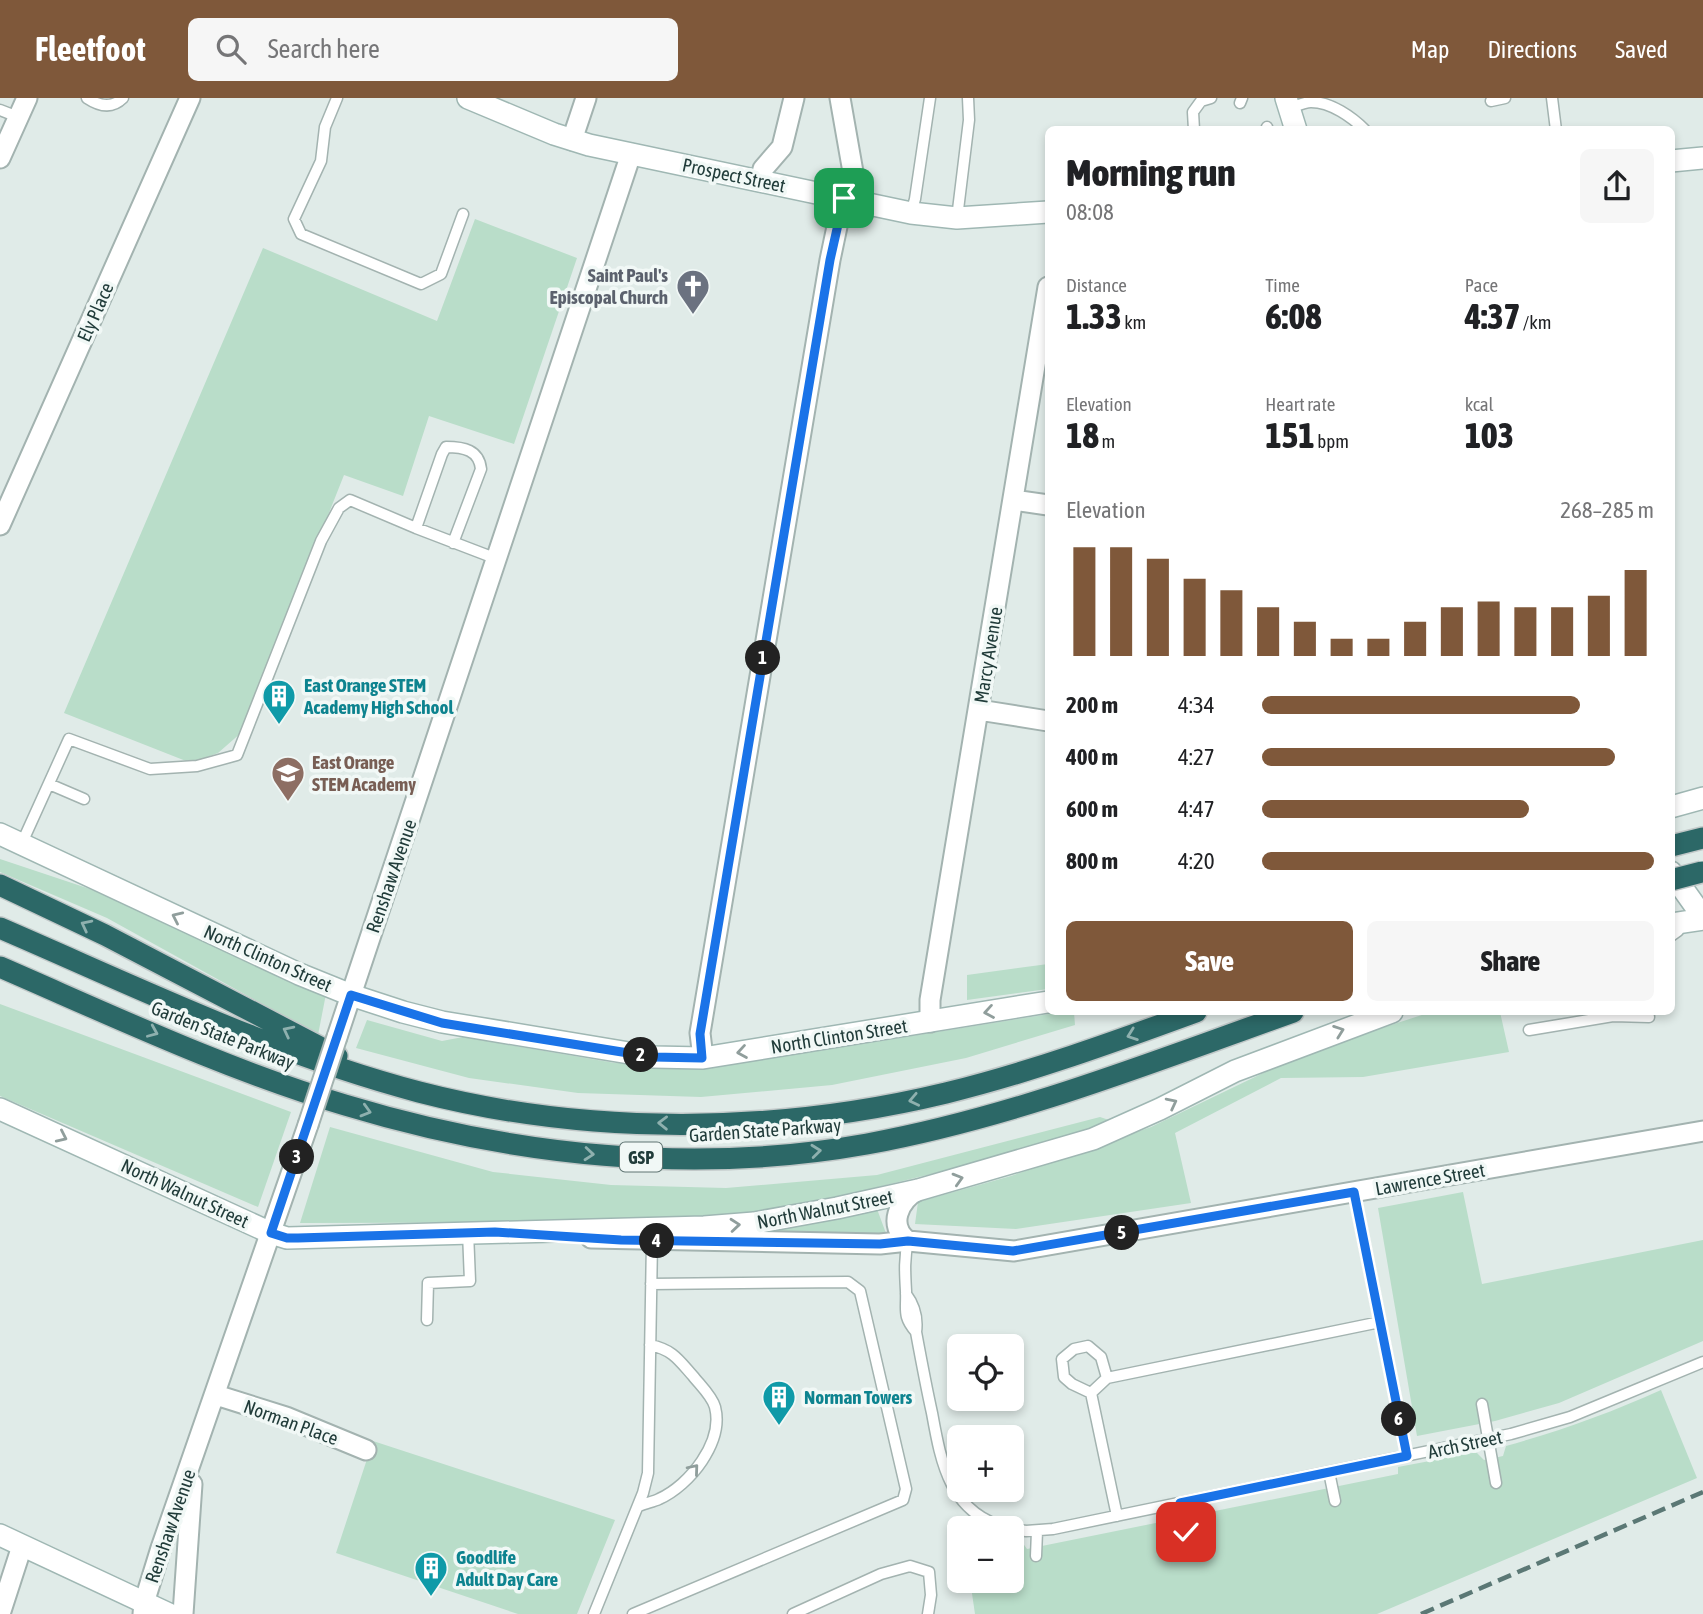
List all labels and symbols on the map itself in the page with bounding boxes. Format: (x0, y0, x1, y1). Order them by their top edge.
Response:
street label: Prospect Street (680, 153, 788, 197)
pin (814, 168, 874, 228)
place label: Saint Paul's Episcopal Church (550, 264, 668, 308)
church icon: Saint Paul's Episcopal Church (674, 267, 712, 316)
street label: Ely Place (72, 279, 118, 345)
street label: Marcy Avenue (970, 605, 1006, 705)
pin: 1 (746, 640, 780, 676)
place label: East Orange STEM Academy High School (303, 674, 454, 718)
building icon: East Orange STEM Academy High School (260, 677, 298, 726)
place label: East Orange STEM Academy (312, 751, 416, 795)
school or university icon: East Orange STEM Academy (269, 754, 307, 803)
street label: Renshaw Avenue (361, 816, 421, 936)
one-way arrow (172, 911, 184, 925)
one-way arrow (81, 920, 93, 934)
street label: North Clinton Street (201, 920, 335, 996)
street label: Garden State Parkway (148, 996, 298, 1074)
one-way arrow (983, 1004, 995, 1019)
street label: North Clinton Street (769, 1014, 909, 1058)
one-way arrow (146, 1024, 158, 1038)
one-way arrow (282, 1025, 295, 1039)
one-way arrow (1332, 1025, 1344, 1039)
one-way arrow (1126, 1027, 1138, 1041)
pin: 2 (624, 1038, 658, 1072)
one-way arrow (736, 1044, 748, 1059)
one-way arrow (908, 1091, 920, 1106)
one-way arrow (1165, 1098, 1177, 1112)
one-way arrow (360, 1103, 372, 1118)
street label: Garden State Parkway (688, 1114, 842, 1146)
one-way arrow (658, 1115, 668, 1131)
one-way arrow (55, 1129, 67, 1143)
pin: 3 (280, 1140, 314, 1174)
road number: GSP (620, 1142, 662, 1172)
one-way arrow (811, 1144, 822, 1159)
one-way arrow (584, 1146, 595, 1161)
street label: North Walnut Street (118, 1154, 252, 1232)
street label: Lawrence Street (1373, 1159, 1487, 1199)
one-way arrow (951, 1172, 963, 1187)
street label: North Walnut Street (755, 1185, 895, 1233)
pin: 5 (1104, 1216, 1140, 1250)
one-way arrow (730, 1218, 741, 1233)
pin: 4 (640, 1224, 674, 1258)
building icon: Norman Towers (760, 1378, 798, 1427)
place label: Norman Towers (804, 1386, 912, 1408)
street label: Norman Place (241, 1395, 341, 1449)
pin: 6 (1382, 1402, 1416, 1436)
street label: Arch Street (1426, 1425, 1504, 1463)
one-way arrow (686, 1464, 698, 1477)
street label: Renshaw Avenue (140, 1466, 200, 1586)
pin (1156, 1502, 1216, 1562)
place label: Goodlife Adult Day Care (455, 1546, 558, 1590)
building icon: Goodlife Adult Day Care (412, 1549, 450, 1598)

